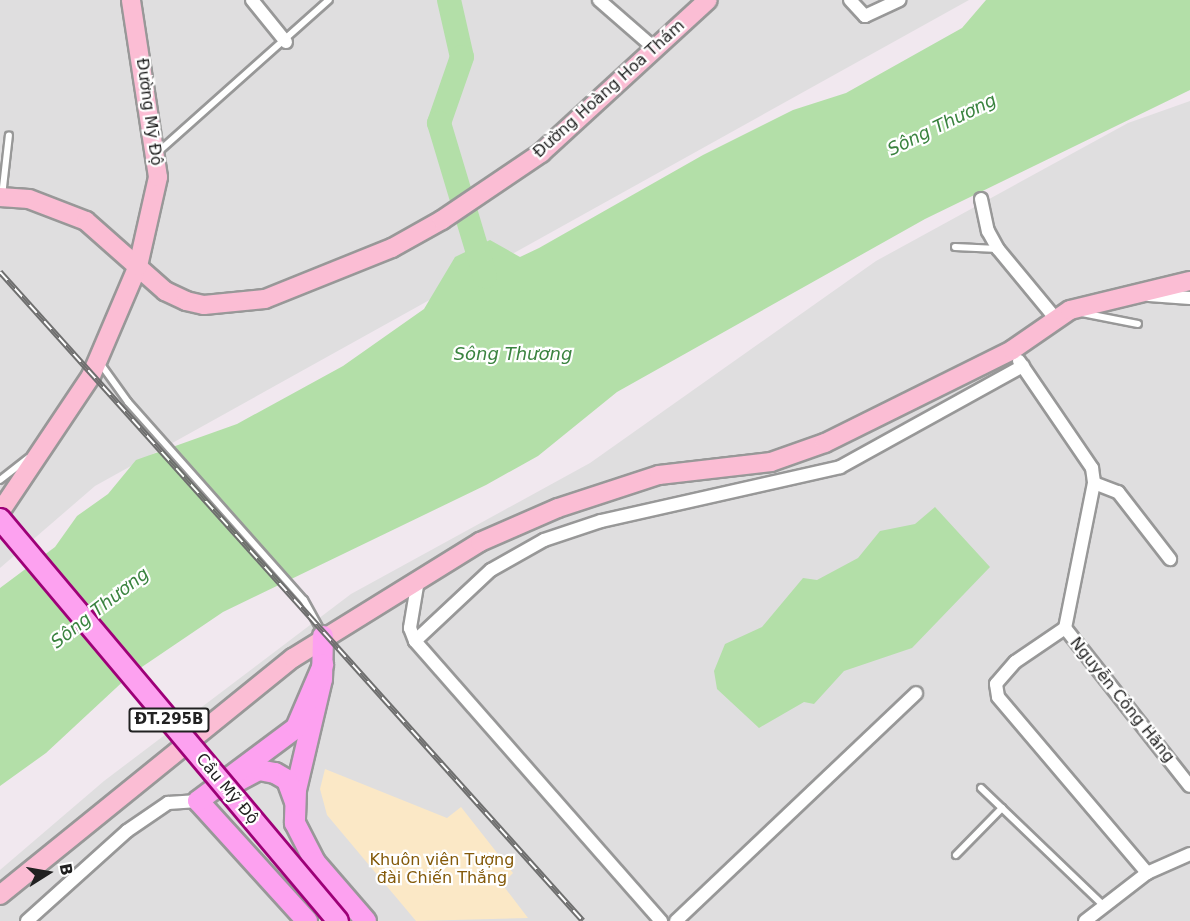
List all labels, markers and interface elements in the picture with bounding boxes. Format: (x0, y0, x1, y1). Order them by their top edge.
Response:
street label: Đường Hoàng Hoa Thám (529, 16, 689, 162)
street label: Đường Mỹ Độ (132, 57, 166, 167)
water label: Sông Thương (884, 89, 1000, 161)
water label: Sông Thương (454, 343, 572, 365)
water label: Sông Thương (47, 563, 153, 653)
street label: Nguyễn Công Hãng (1066, 634, 1178, 766)
road number: ĐT.295B (128, 708, 210, 732)
street label: Cầu Mỹ Độ (192, 750, 262, 828)
north arrow (18, 843, 78, 903)
park label: Khuôn viên Tượng đài Chiến Thắng (370, 850, 514, 888)
text: B (56, 862, 77, 877)

